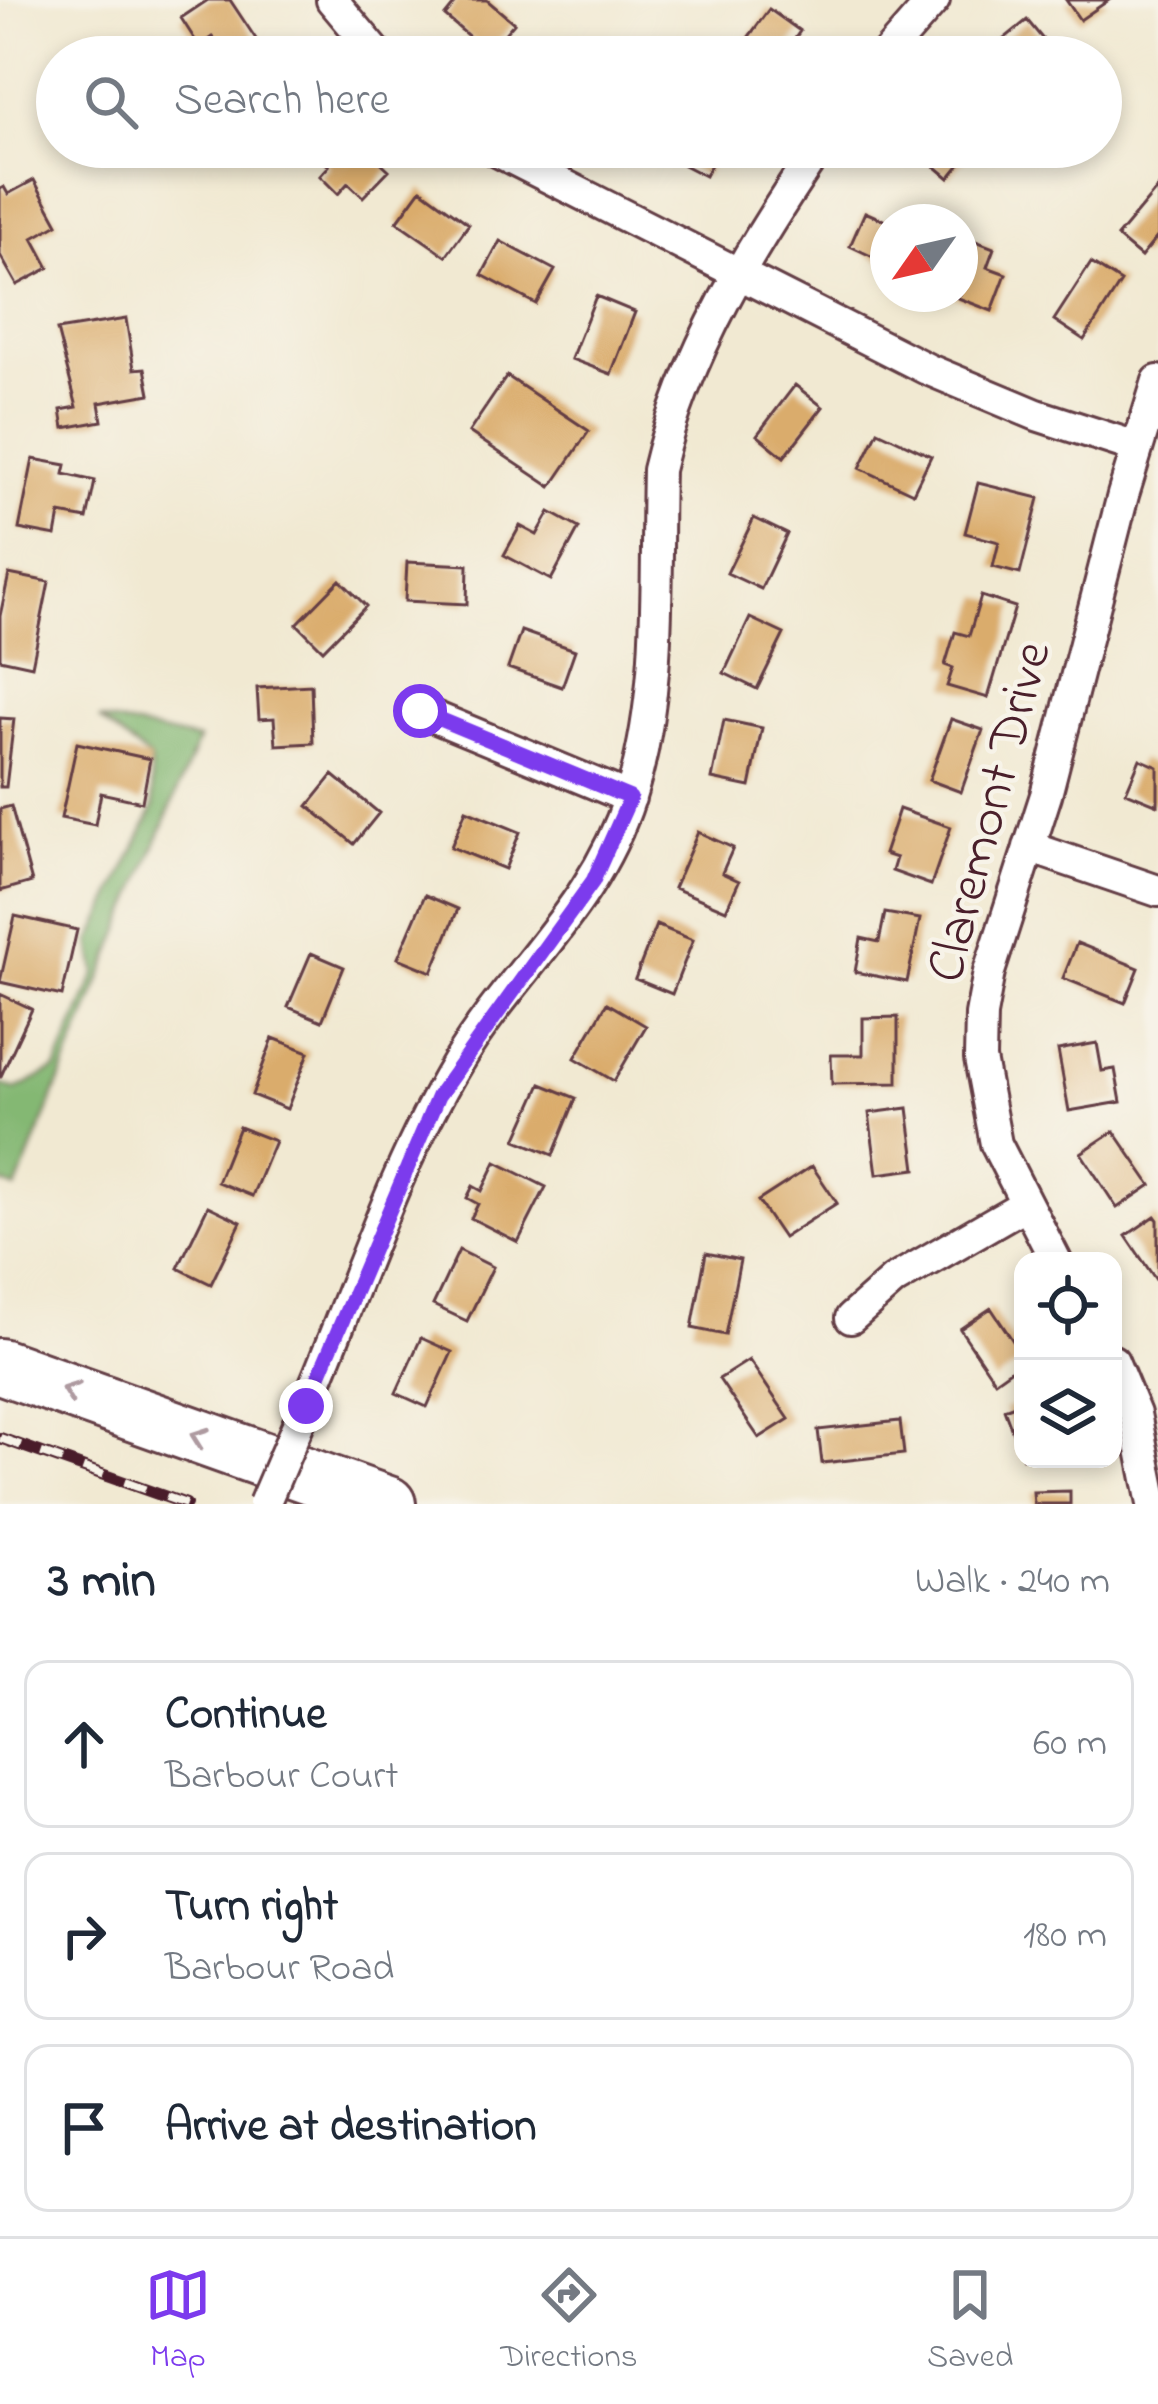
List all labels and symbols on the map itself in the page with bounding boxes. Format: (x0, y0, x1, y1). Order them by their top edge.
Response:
north arrow (870, 204, 978, 312)
street label: Claremont Drive (909, 633, 1075, 992)
route start (393, 684, 447, 738)
route end (279, 1379, 333, 1433)
one-way arrow (61, 1381, 82, 1405)
one-way arrow (190, 1427, 211, 1451)

